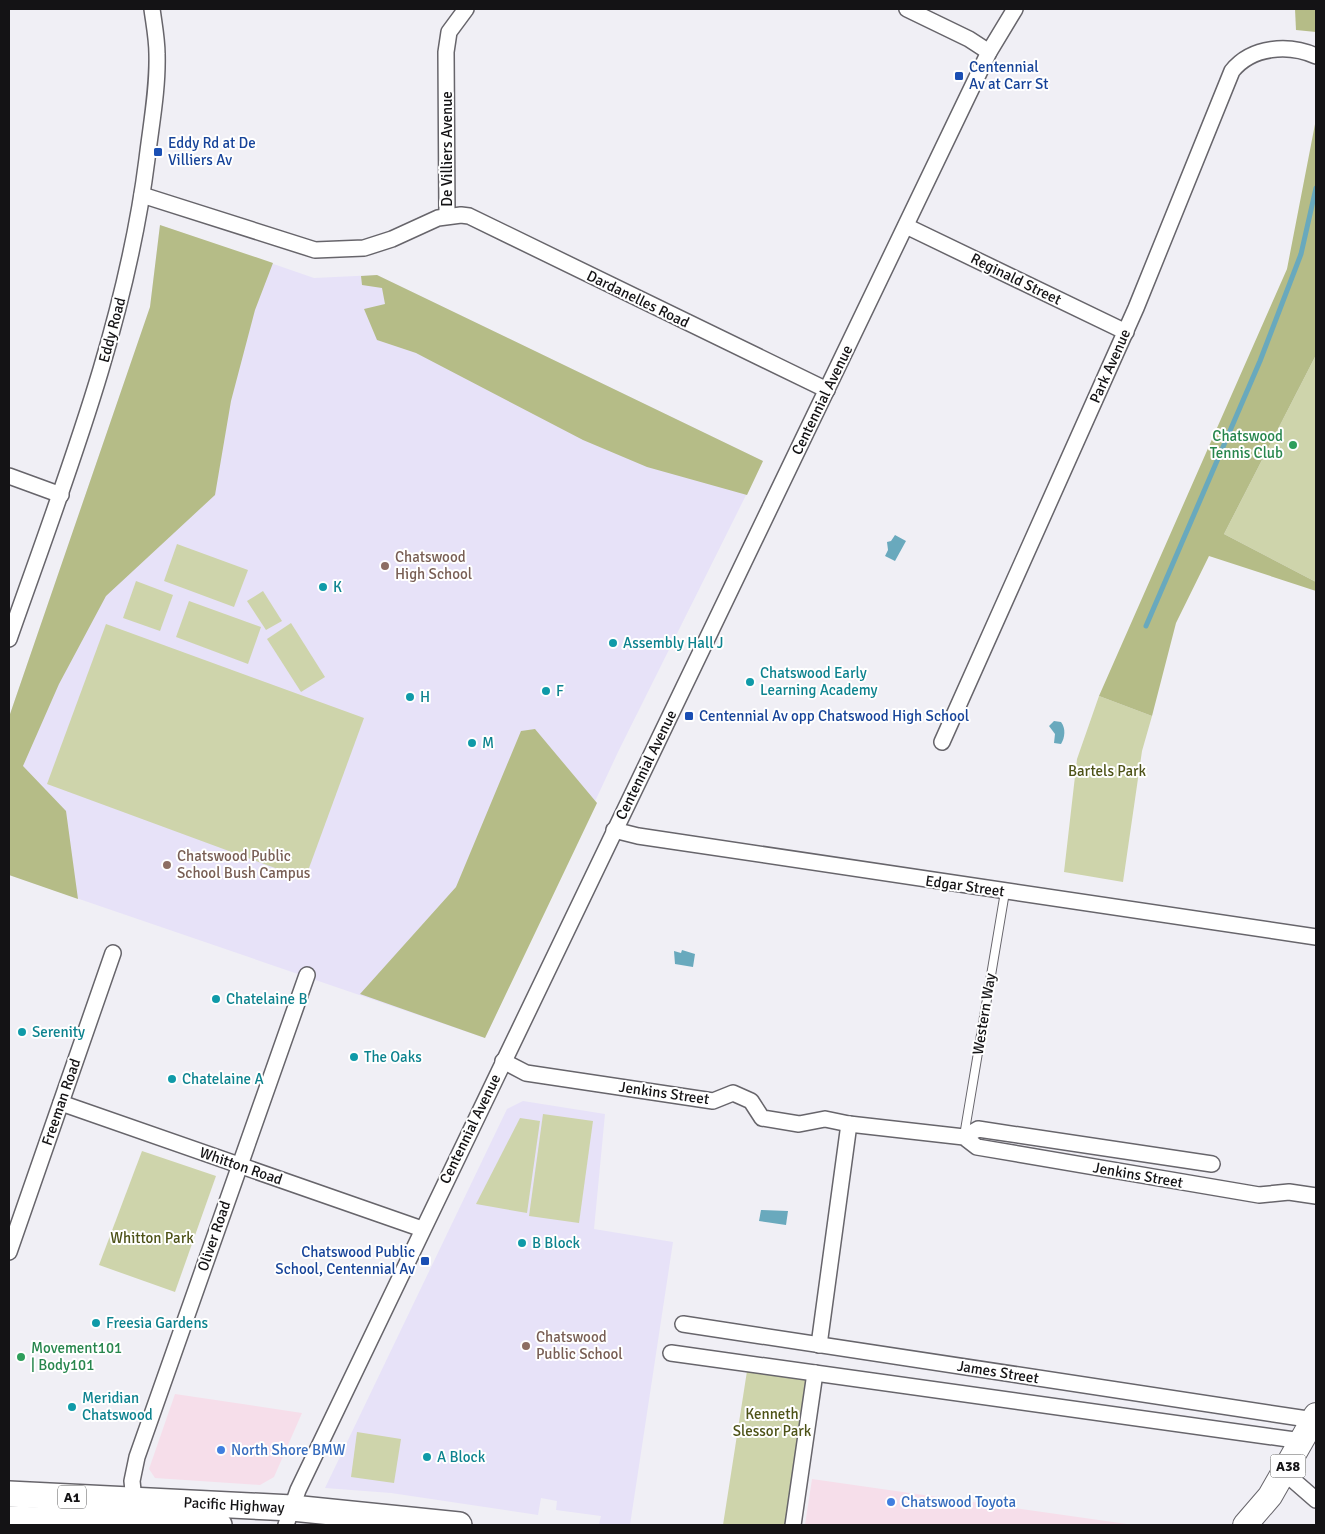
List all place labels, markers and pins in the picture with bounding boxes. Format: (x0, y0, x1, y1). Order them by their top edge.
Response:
place label: Centennial Av at Carr St (969, 58, 1049, 93)
marker: Centennial Av at Carr St (953, 70, 965, 82)
place label: Eddy Rd at De Villiers Av (168, 134, 256, 169)
marker: Eddy Rd at De Villiers Av (152, 146, 164, 158)
place label: Chatswood Tennis Club (1210, 427, 1283, 462)
marker: Chatswood Tennis Club (1287, 439, 1299, 451)
place label: Chatswood High School (395, 548, 472, 583)
marker: Chatswood High School (379, 560, 391, 572)
place label: K (333, 578, 342, 596)
marker: K (317, 581, 329, 593)
place label: Assembly Hall J (623, 634, 724, 652)
marker: Assembly Hall J (607, 637, 619, 649)
place label: Chatswood Early Learning Academy (760, 664, 878, 699)
marker: Chatswood Early Learning Academy (744, 676, 756, 688)
place label: F (556, 682, 564, 700)
marker: F (540, 685, 552, 697)
place label: H (420, 688, 430, 706)
marker: H (404, 691, 416, 703)
place label: Centennial Av opp Chatswood High School (699, 707, 969, 725)
marker: Centennial Av opp Chatswood High School (683, 710, 695, 722)
place label: M (482, 734, 494, 752)
marker: M (466, 737, 478, 749)
place label: Chatswood Public School Bush Campus (177, 847, 311, 882)
marker: Chatswood Public School Bush Campus (161, 859, 173, 871)
place label: Chatelaine B (226, 990, 307, 1008)
marker: Chatelaine B (210, 993, 222, 1005)
place label: Serenity (32, 1023, 85, 1041)
marker: Serenity (16, 1026, 28, 1038)
place label: The Oaks (364, 1048, 422, 1066)
marker: The Oaks (348, 1051, 360, 1063)
place label: Chatelaine A (182, 1070, 264, 1088)
marker: Chatelaine A (166, 1073, 178, 1085)
place label: B Block (532, 1234, 581, 1252)
marker: B Block (516, 1237, 528, 1249)
place label: Chatswood Public School, Centennial Av (275, 1243, 415, 1278)
marker: Chatswood Public School, Centennial Av (419, 1255, 431, 1267)
place label: Freesia Gardens (106, 1314, 209, 1332)
marker: Freesia Gardens (90, 1317, 102, 1329)
place label: Chatswood Public School (536, 1328, 623, 1363)
place label: Movement101 | Body101 (31, 1339, 122, 1374)
marker: Chatswood Public School (520, 1340, 532, 1352)
marker: Movement101 | Body101 (15, 1351, 27, 1363)
place label: Meridian Chatswood (82, 1389, 153, 1424)
marker: Meridian Chatswood (66, 1401, 78, 1413)
place label: North Shore BMW (231, 1441, 346, 1459)
marker: North Shore BMW (215, 1444, 227, 1456)
place label: A Block (437, 1448, 486, 1466)
marker: A Block (421, 1451, 433, 1463)
place label: Chatswood Toyota (901, 1493, 1016, 1511)
marker: Chatswood Toyota (885, 1496, 897, 1508)

